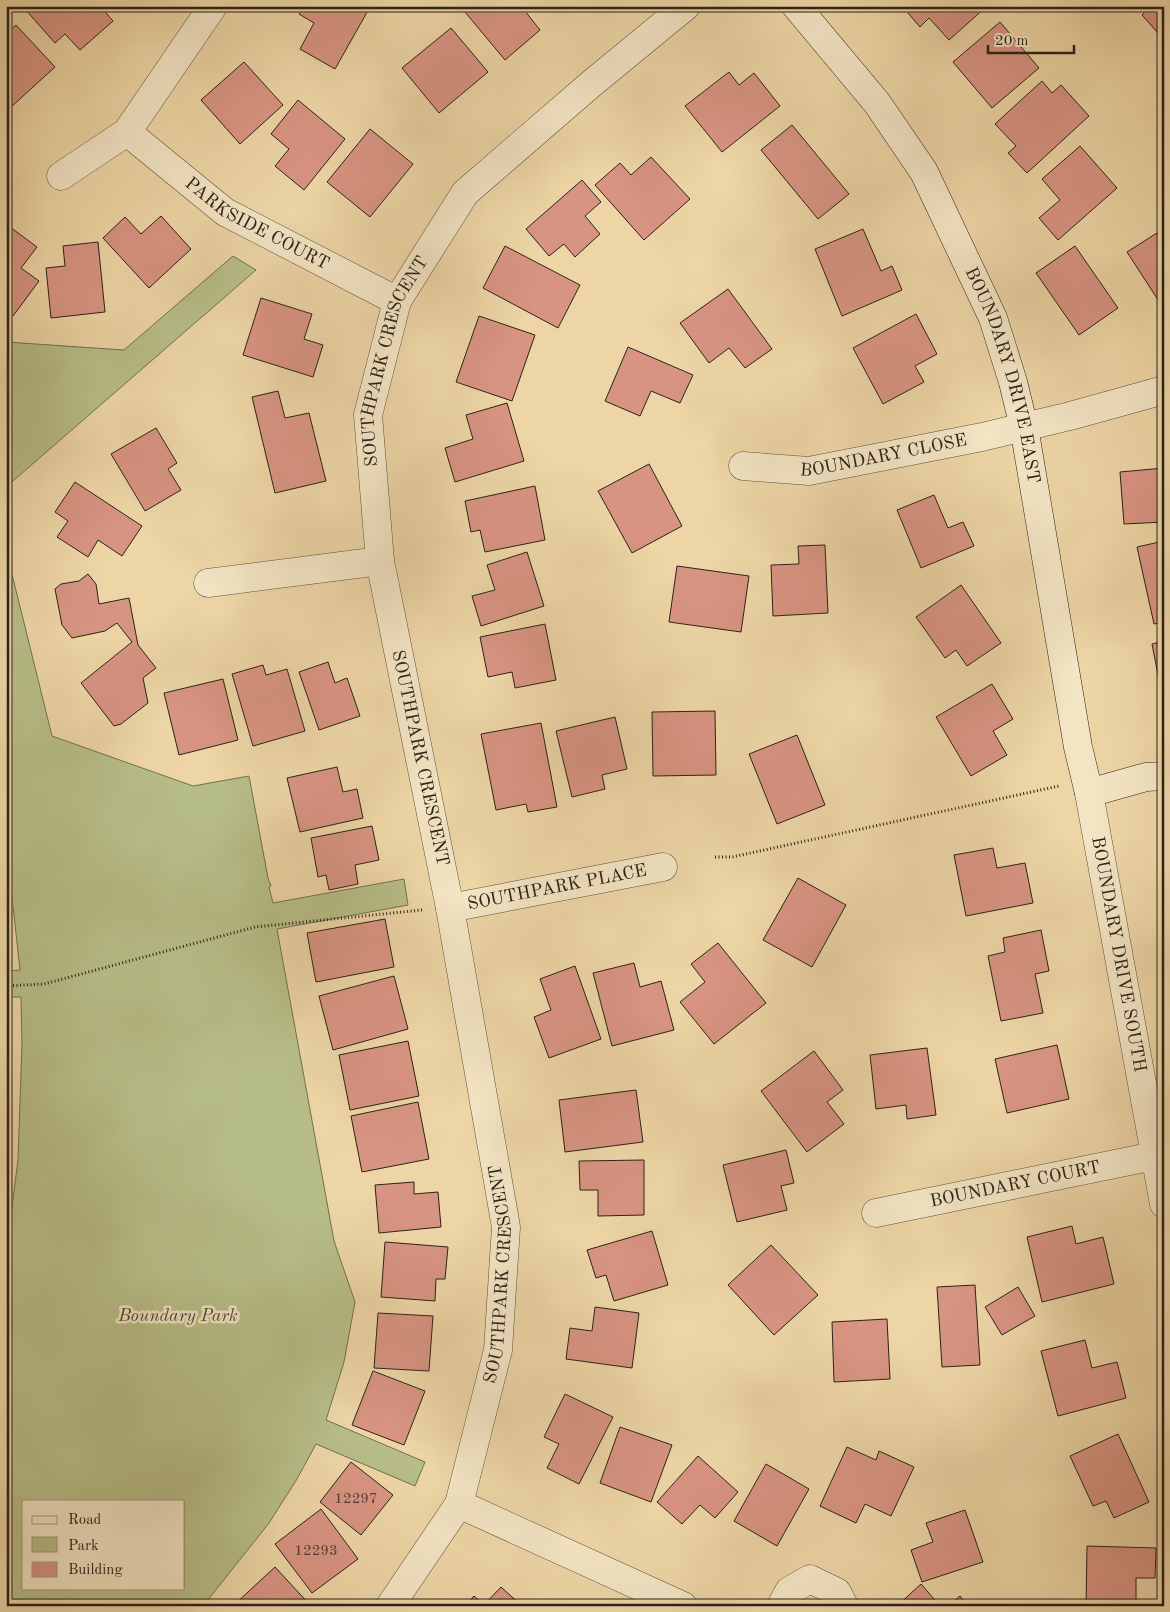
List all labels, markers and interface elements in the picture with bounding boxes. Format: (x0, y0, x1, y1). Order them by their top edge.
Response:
scale bar (988, 22, 1074, 54)
text: 20 m (995, 34, 1029, 49)
street label: PARKSIDE COURT (181, 174, 332, 273)
street label: SOUTHPARK CRESCENT (359, 253, 432, 467)
street label: BOUNDARY DRIVE EAST (961, 265, 1042, 484)
street label: BOUNDARY CLOSE (799, 431, 968, 480)
street label: SOUTHPARK CRESCENT (388, 648, 452, 868)
street label: BOUNDARY DRIVE SOUTH (1088, 835, 1149, 1074)
street label: SOUTHPARK PLACE (466, 861, 648, 913)
street label: BOUNDARY COURT (928, 1158, 1102, 1211)
street label: SOUTHPARK CRESCENT (481, 1163, 515, 1385)
park label: Boundary Park (117, 1307, 238, 1325)
house number: 12297 (334, 1492, 378, 1507)
legend (22, 1500, 185, 1590)
text: Road (68, 1513, 102, 1528)
text: Park (68, 1539, 99, 1554)
house number: 12293 (294, 1544, 338, 1559)
text: Building (68, 1563, 123, 1578)

